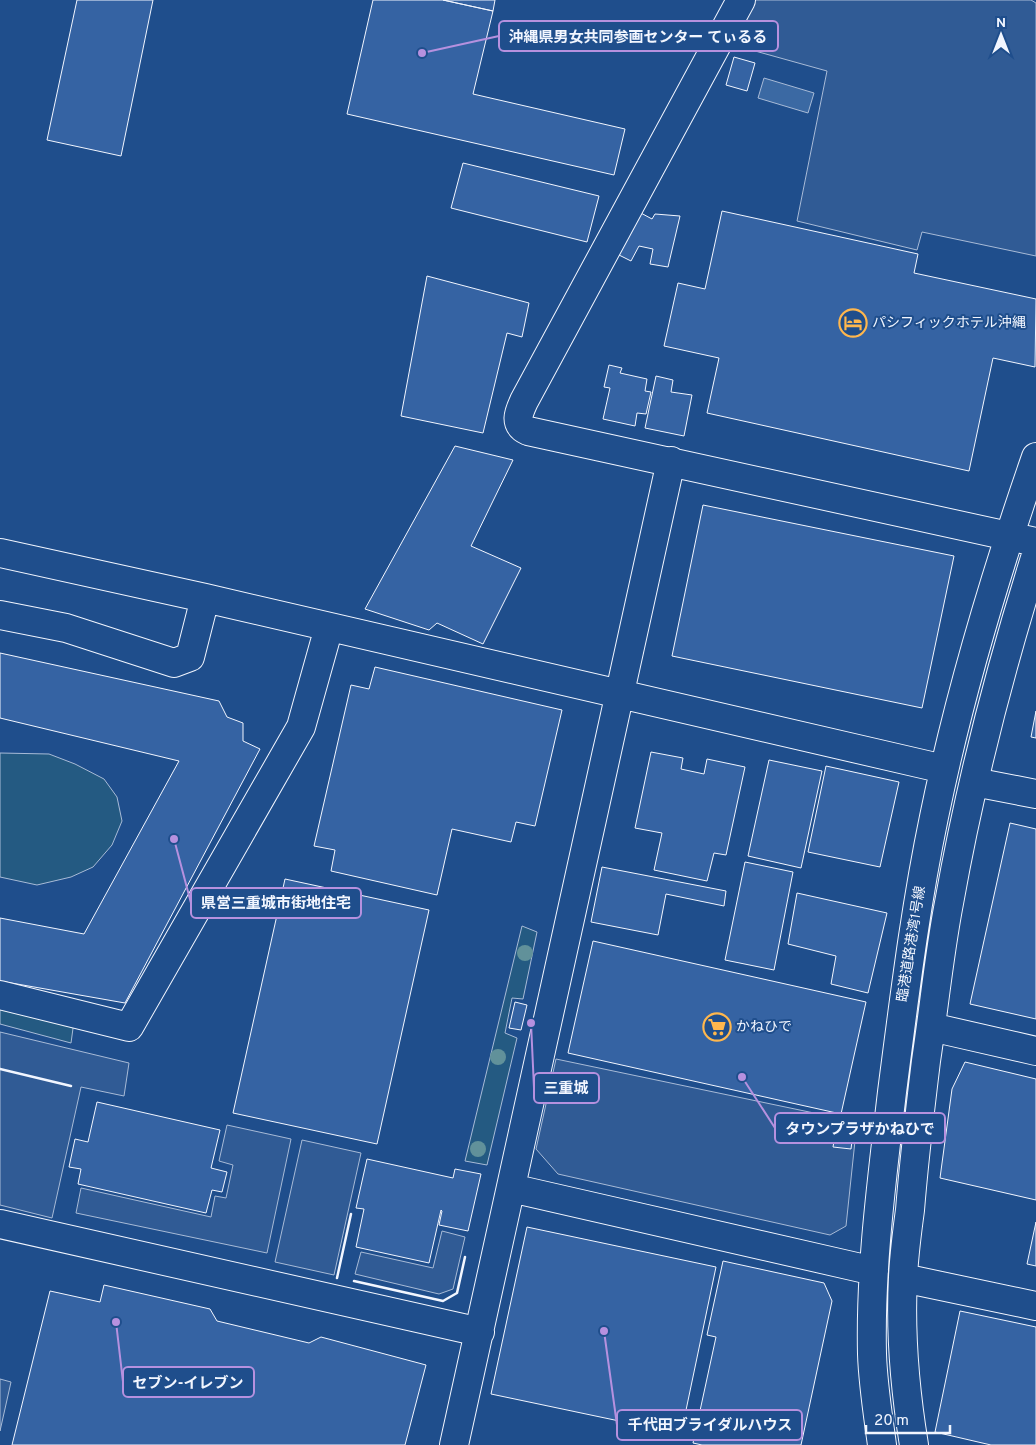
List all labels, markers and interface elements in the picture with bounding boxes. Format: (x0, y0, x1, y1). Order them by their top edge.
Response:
north arrow (976, 10, 1026, 60)
text: N (996, 15, 1006, 32)
callout: 沖縄県男女共同参画センター てぃるる (499, 21, 778, 51)
text: 沖縄県男女共同参画センター てぃるる (509, 28, 767, 48)
hotel icon: パシフィックホテル沖縄 (838, 308, 868, 338)
place label: パシフィックホテル沖縄 (872, 315, 1026, 332)
street label: 臨港道路港湾1号線 (894, 885, 930, 1003)
callout: 県営三重城市街地住宅 (191, 888, 361, 918)
text: 県営三重城市街地住宅 (201, 894, 351, 914)
supermarket icon: かねひで (702, 1012, 732, 1042)
place label: かねひで (736, 1019, 792, 1036)
callout: 三重城 (534, 1073, 599, 1103)
text: 三重城 (543, 1079, 589, 1099)
callout: タウンプラザかねひで (775, 1113, 945, 1143)
text: タウンプラザかねひで (785, 1121, 935, 1140)
callout: セブン-イレブン (123, 1367, 254, 1397)
text: セブン-イレブン (132, 1374, 244, 1394)
scale bar (866, 1402, 950, 1434)
callout: 千代田ブライダルハウス (617, 1410, 802, 1440)
text: 20 m (874, 1412, 909, 1431)
text: 千代田ブライダルハウス (628, 1416, 792, 1436)

